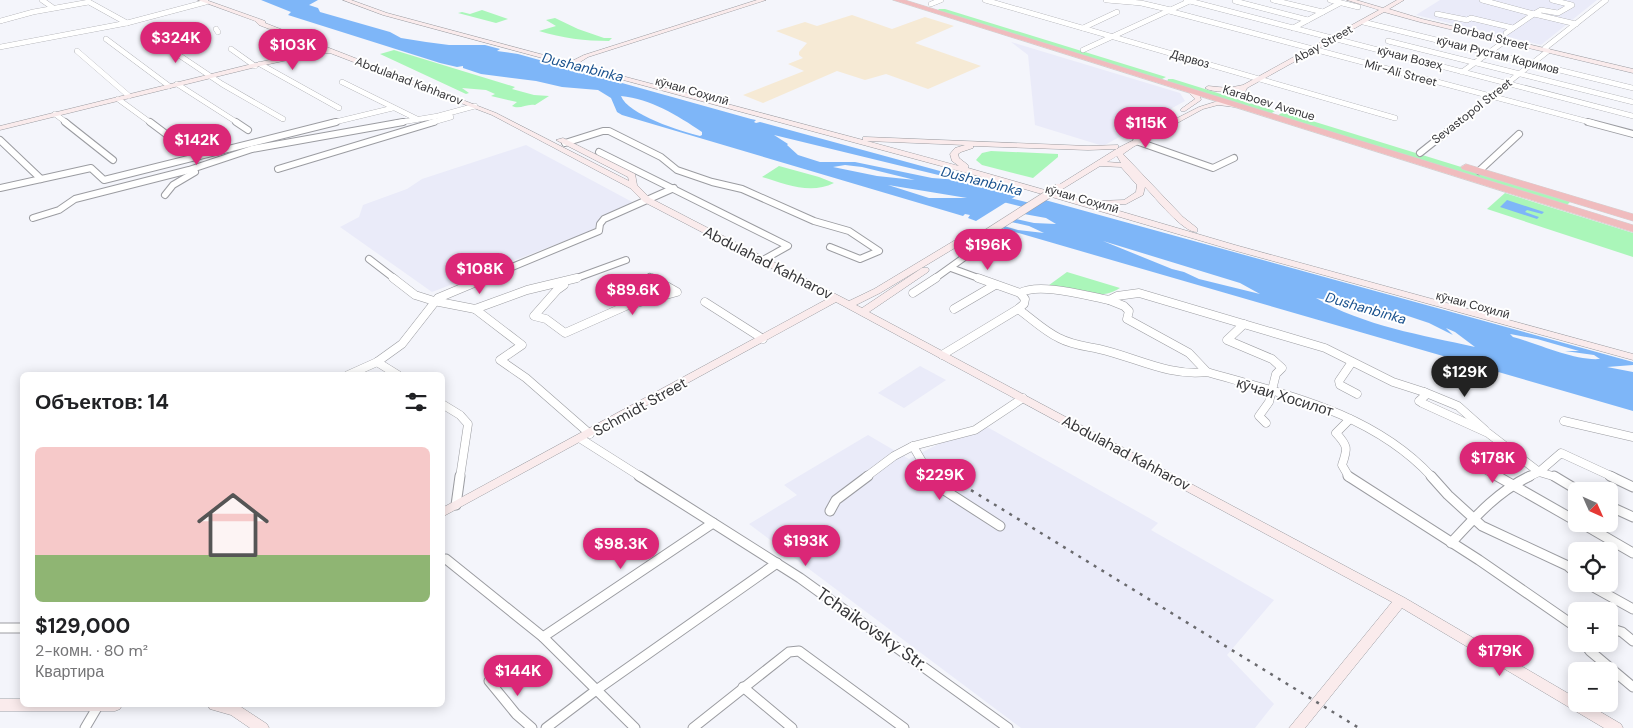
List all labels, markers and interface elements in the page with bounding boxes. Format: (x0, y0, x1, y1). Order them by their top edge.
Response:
street label: Borbad Street (1451, 20, 1531, 54)
street label: Abay Street (1290, 21, 1356, 67)
pin: $324K (141, 22, 211, 64)
text: $324K (151, 27, 201, 48)
pin: $103K (258, 28, 328, 71)
street label: кӯчаи Рустам Каримов (1435, 32, 1561, 78)
text: $103K (270, 34, 316, 55)
street label: кӯчаи Возеҳ (1376, 42, 1444, 74)
street label: Дарвоз (1169, 46, 1212, 72)
water label: Dushanbinka (540, 48, 626, 86)
street label: Abdulahad Kahharov (353, 53, 466, 109)
street label: Mir-Ali Street (1363, 56, 1439, 90)
street label: кӯчаи Соҳилӣ (653, 73, 731, 109)
street label: Sevastopol Street (1428, 74, 1516, 147)
street label: Karaboev Avenue (1221, 81, 1317, 125)
pin: $115K (1111, 106, 1181, 149)
text: $115K (1125, 112, 1167, 133)
pin: $142K (162, 124, 232, 166)
text: $142K (174, 129, 220, 150)
water label: Dushanbinka (939, 162, 1025, 200)
street label: кӯчаи Соҳилӣ (1043, 181, 1121, 217)
street label: Abdulahad Kahharov (700, 222, 836, 304)
pin: $196K (953, 228, 1023, 271)
text: $196K (965, 234, 1011, 255)
pin: $108K (445, 252, 515, 295)
text: $108K (456, 258, 504, 279)
pin: $89.6K (592, 274, 674, 316)
text: $89.6K (606, 279, 660, 300)
street label: кӯчаи Соҳилӣ (1434, 287, 1512, 323)
water label: Dushanbinka (1323, 288, 1409, 328)
pin: $129K (1430, 356, 1500, 398)
text: $129K (1442, 361, 1488, 382)
street label: Schmidt Street (589, 373, 691, 441)
street label: кӯчаи Хосилот (1234, 373, 1336, 421)
text: Объектов: 14 (35, 388, 169, 416)
icon: filters (402, 388, 430, 416)
street label: Abdulahad Kahharov (1058, 411, 1194, 495)
pin: $178K (1458, 442, 1528, 484)
text: $178K (1471, 447, 1515, 468)
pin: $229K (905, 458, 975, 501)
text: $229K (916, 464, 964, 485)
icon: home (188, 480, 278, 570)
north arrow (1568, 482, 1618, 532)
map controls (1568, 482, 1618, 712)
pin: $193K (771, 524, 841, 567)
pin: $98.3K (580, 528, 662, 570)
text: $193K (783, 530, 829, 551)
text: $98.3K (594, 533, 648, 554)
button: locate (1568, 542, 1618, 592)
street label: Tchaikovsky Str. (812, 582, 932, 676)
button: + (1568, 602, 1618, 652)
text: $129,000 (35, 612, 130, 640)
pin: $179K (1465, 634, 1535, 677)
text: 2-комн. · 80 m² (35, 640, 148, 661)
text: $179K (1478, 640, 1522, 661)
pin: $144K (483, 654, 553, 697)
text: $144K (495, 660, 541, 681)
text: Квартира (35, 661, 104, 682)
button: − (1568, 662, 1618, 712)

